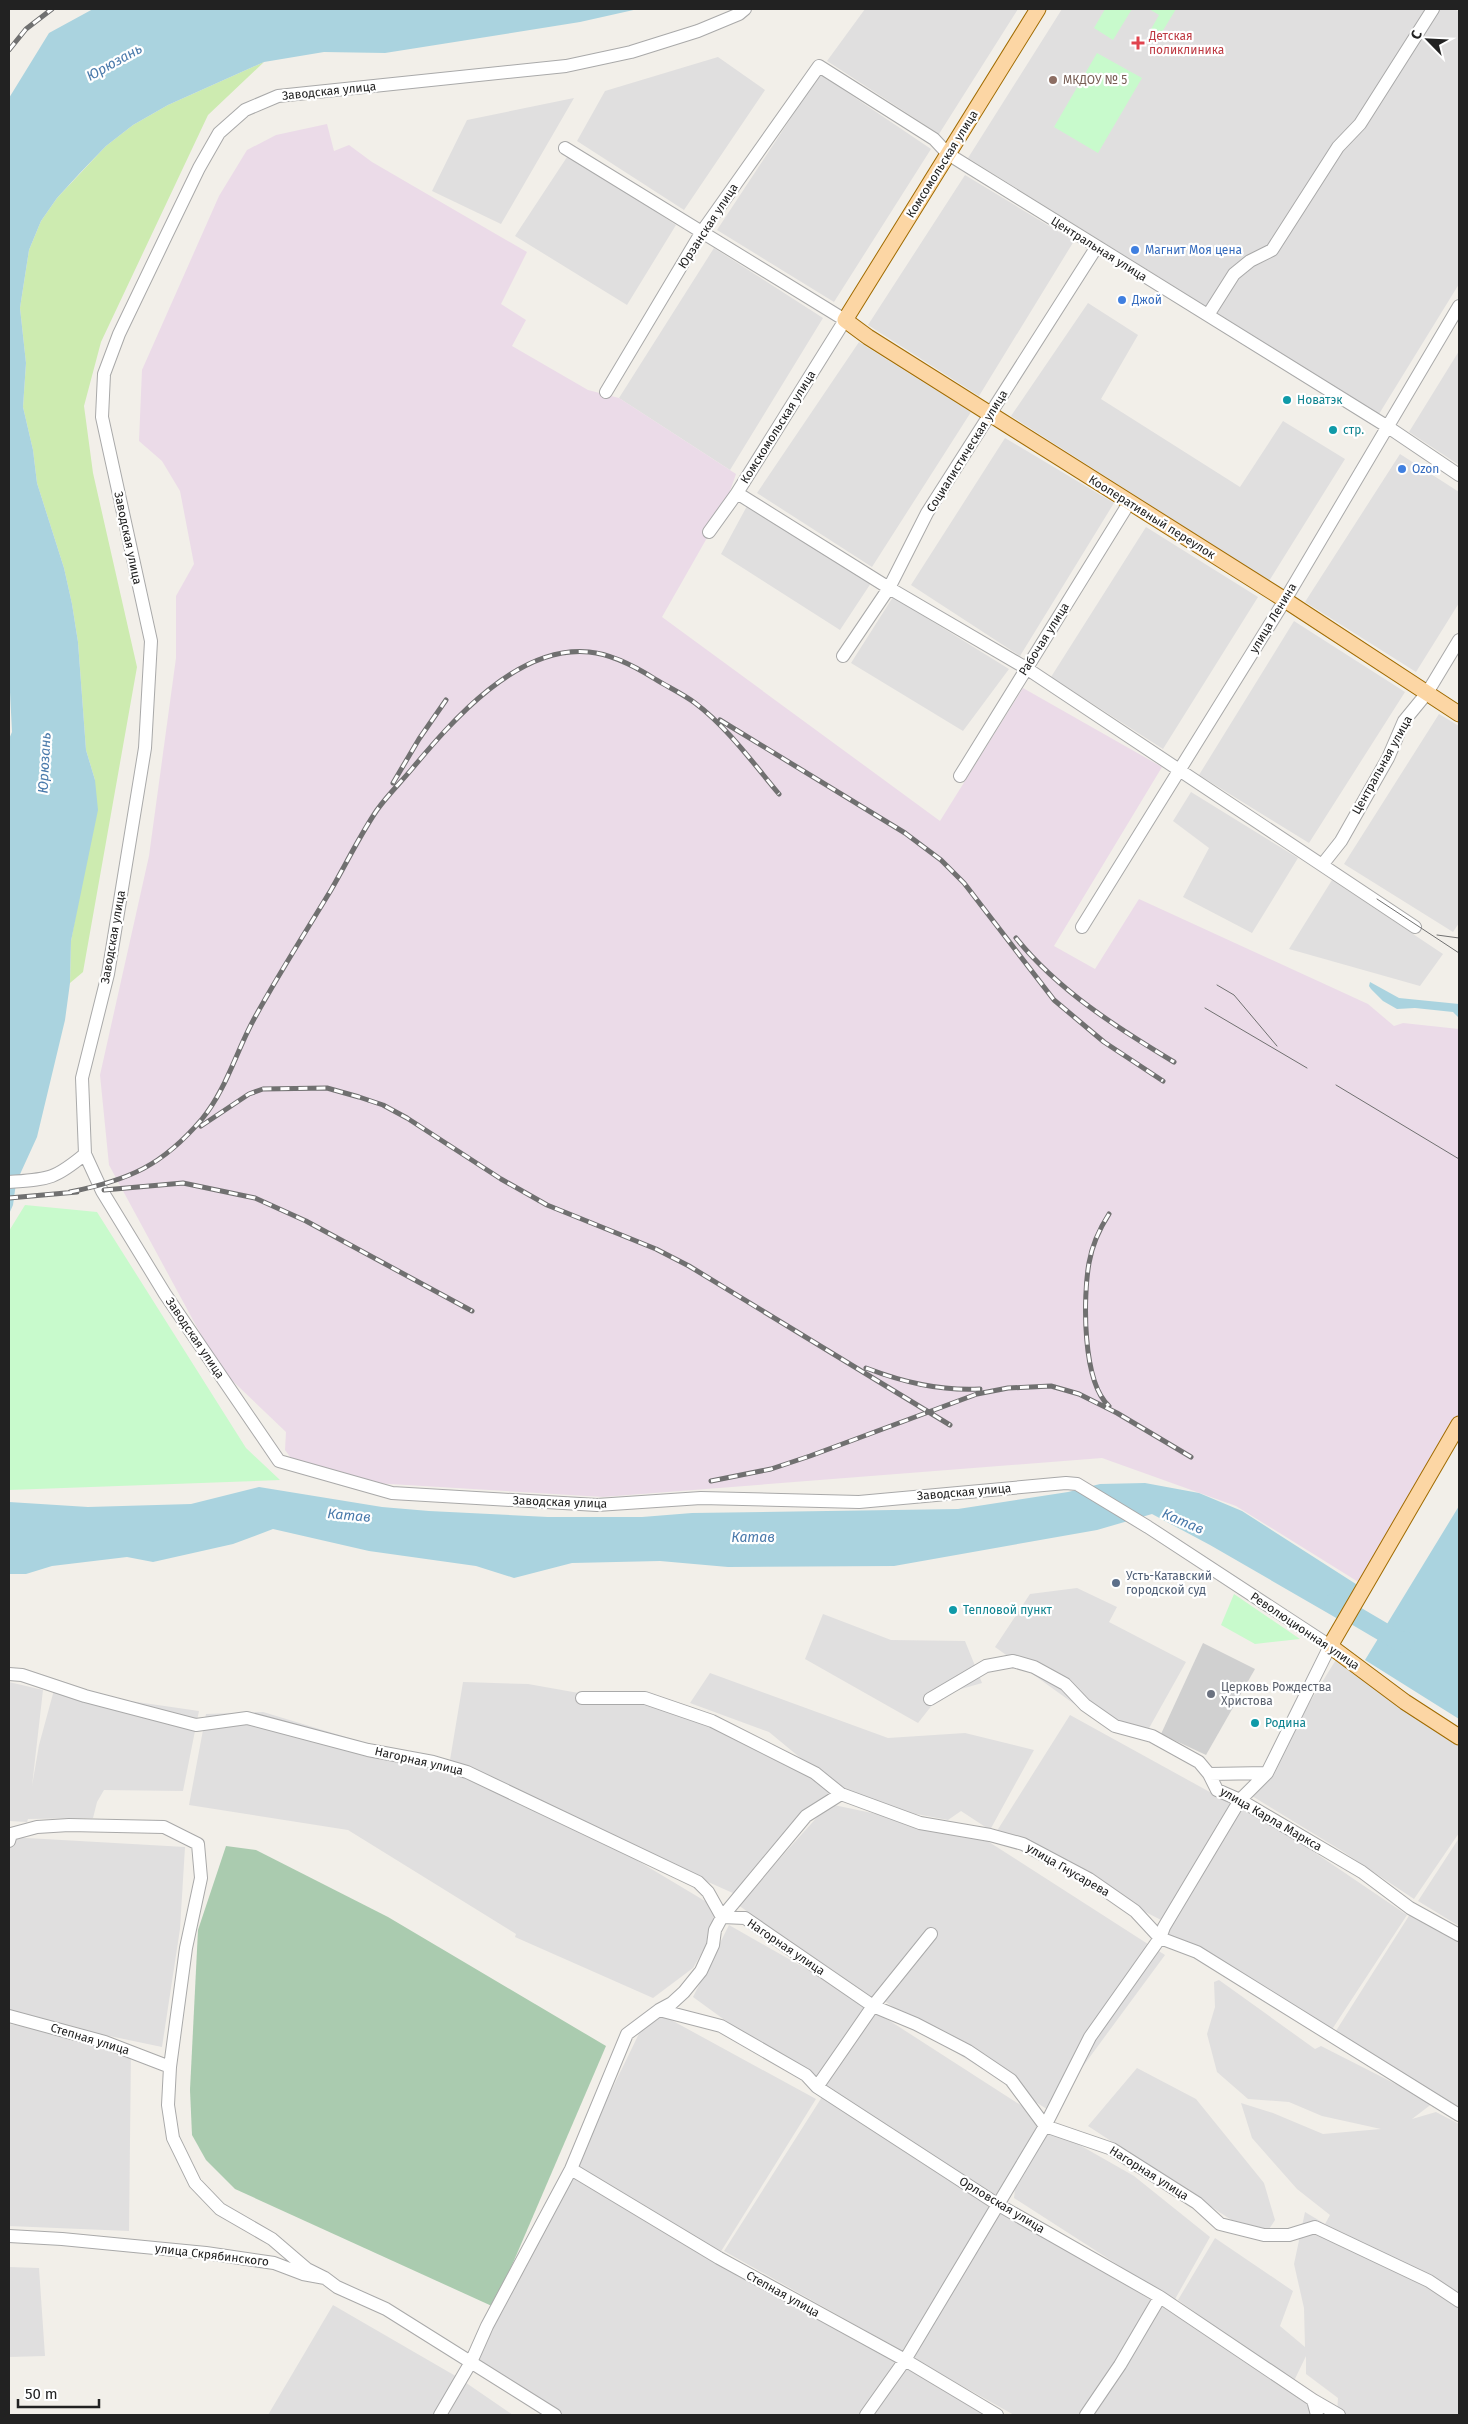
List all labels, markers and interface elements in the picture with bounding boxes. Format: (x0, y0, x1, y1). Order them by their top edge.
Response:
north arrow (1403, 15, 1453, 65)
text: С (1407, 28, 1426, 42)
place label: Детская поликлиника (1148, 29, 1224, 57)
marker: Детская поликлиника (1131, 36, 1145, 50)
water label: Юрюзань (83, 40, 145, 85)
place label: МКДОУ № 5 (1063, 73, 1127, 87)
marker: МКДОУ № 5 (1047, 74, 1059, 86)
street label: Заводская улица (281, 79, 377, 103)
street label: Комсомольская улица (903, 108, 981, 220)
street label: Юрзанская улица (675, 181, 741, 271)
street label: Центральная улица (1048, 214, 1150, 284)
place label: Магнит Моя цена (1145, 243, 1242, 257)
marker: Магнит Моя цена (1129, 244, 1141, 256)
place label: Джой (1131, 293, 1162, 307)
marker: Джой (1116, 294, 1128, 306)
street label: Комскомольская улица (738, 368, 818, 486)
street label: Социалистическая улица (924, 387, 1010, 515)
place label: Новатэк (1297, 393, 1343, 407)
marker: Новатэк (1281, 394, 1293, 406)
place label: стр. (1343, 423, 1364, 437)
marker: стр. (1327, 424, 1339, 436)
place label: Ozon (1412, 462, 1439, 476)
marker: Ozon (1396, 463, 1408, 475)
street label: Кооперативный переулок (1086, 472, 1219, 562)
street label: Заводская улица (111, 490, 145, 586)
street label: улица Ленина (1247, 581, 1299, 655)
street label: Рабочая улица (1016, 600, 1072, 678)
street label: Центральная улица (1349, 713, 1415, 817)
water label: Юрюзань (34, 732, 55, 794)
street label: Заводская улица (98, 889, 128, 985)
street label: Заводская улица (163, 1295, 227, 1381)
street label: Заводская улица (916, 1481, 1012, 1503)
street label: Заводская улица (512, 1493, 608, 1511)
water label: Катав (327, 1505, 371, 1526)
water label: Катав (1159, 1505, 1206, 1538)
water label: Катав (731, 1529, 775, 1546)
place label: Усть-Катавский городской суд (1126, 1569, 1212, 1597)
marker: Усть-Катавский городской суд (1110, 1577, 1122, 1589)
street label: Революционная улица (1248, 1589, 1362, 1673)
place label: Тепловой пункт (963, 1603, 1053, 1617)
marker: Тепловой пункт (947, 1604, 959, 1616)
place label: Церковь Рождества Христова (1221, 1680, 1332, 1708)
marker: Церковь Рождества Христова (1205, 1688, 1217, 1700)
place label: Родина (1265, 1716, 1306, 1730)
marker: Родина (1249, 1717, 1261, 1729)
street label: Нагорная улица (373, 1744, 465, 1778)
street label: улица Карла Маркса (1218, 1784, 1324, 1854)
street label: улица Гнусарева (1024, 1841, 1112, 1899)
street label: Нагорная улица (745, 1916, 827, 1978)
street label: Степная улица (49, 2020, 131, 2058)
street label: Нагорная улица (1107, 2143, 1191, 2203)
street label: Орловская улица (957, 2174, 1047, 2236)
street label: улица Скрябинского (154, 2241, 270, 2269)
street label: Степная улица (744, 2268, 822, 2320)
scale bar (18, 2376, 99, 2408)
text: 50 m (25, 2385, 58, 2403)

